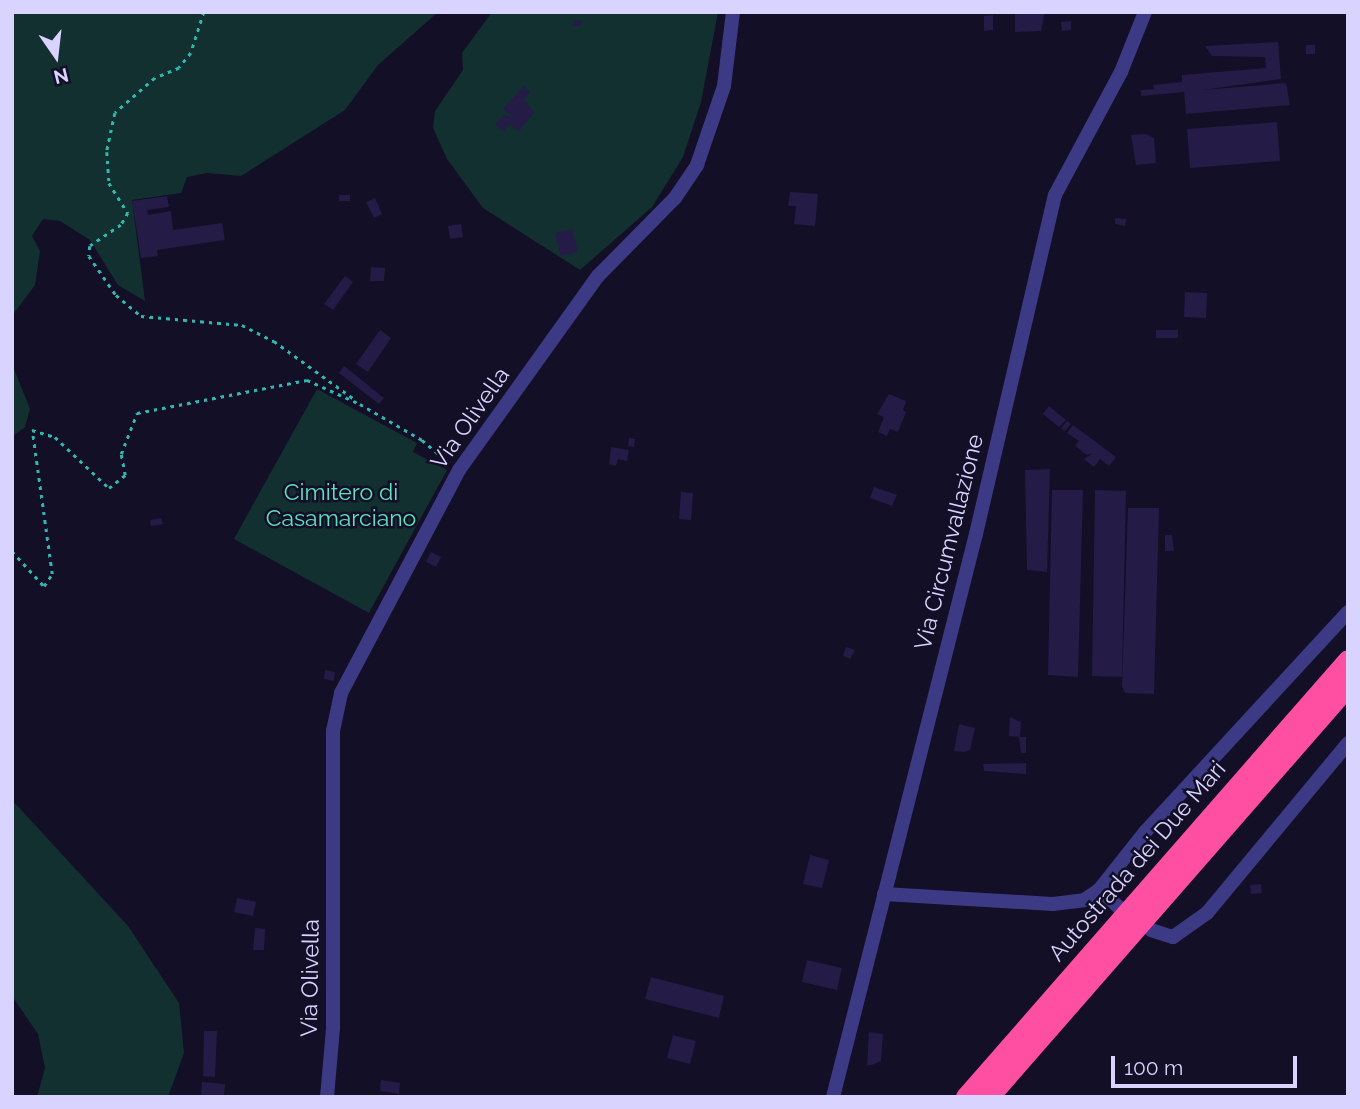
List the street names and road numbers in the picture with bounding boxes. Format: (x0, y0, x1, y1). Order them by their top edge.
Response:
street label: Via Olivella (425, 362, 515, 474)
street label: Via Circumvallazione (909, 431, 989, 653)
street label: Autostrada dei Due Mari (1043, 755, 1231, 967)
street label: Via Olivella (295, 919, 325, 1037)

